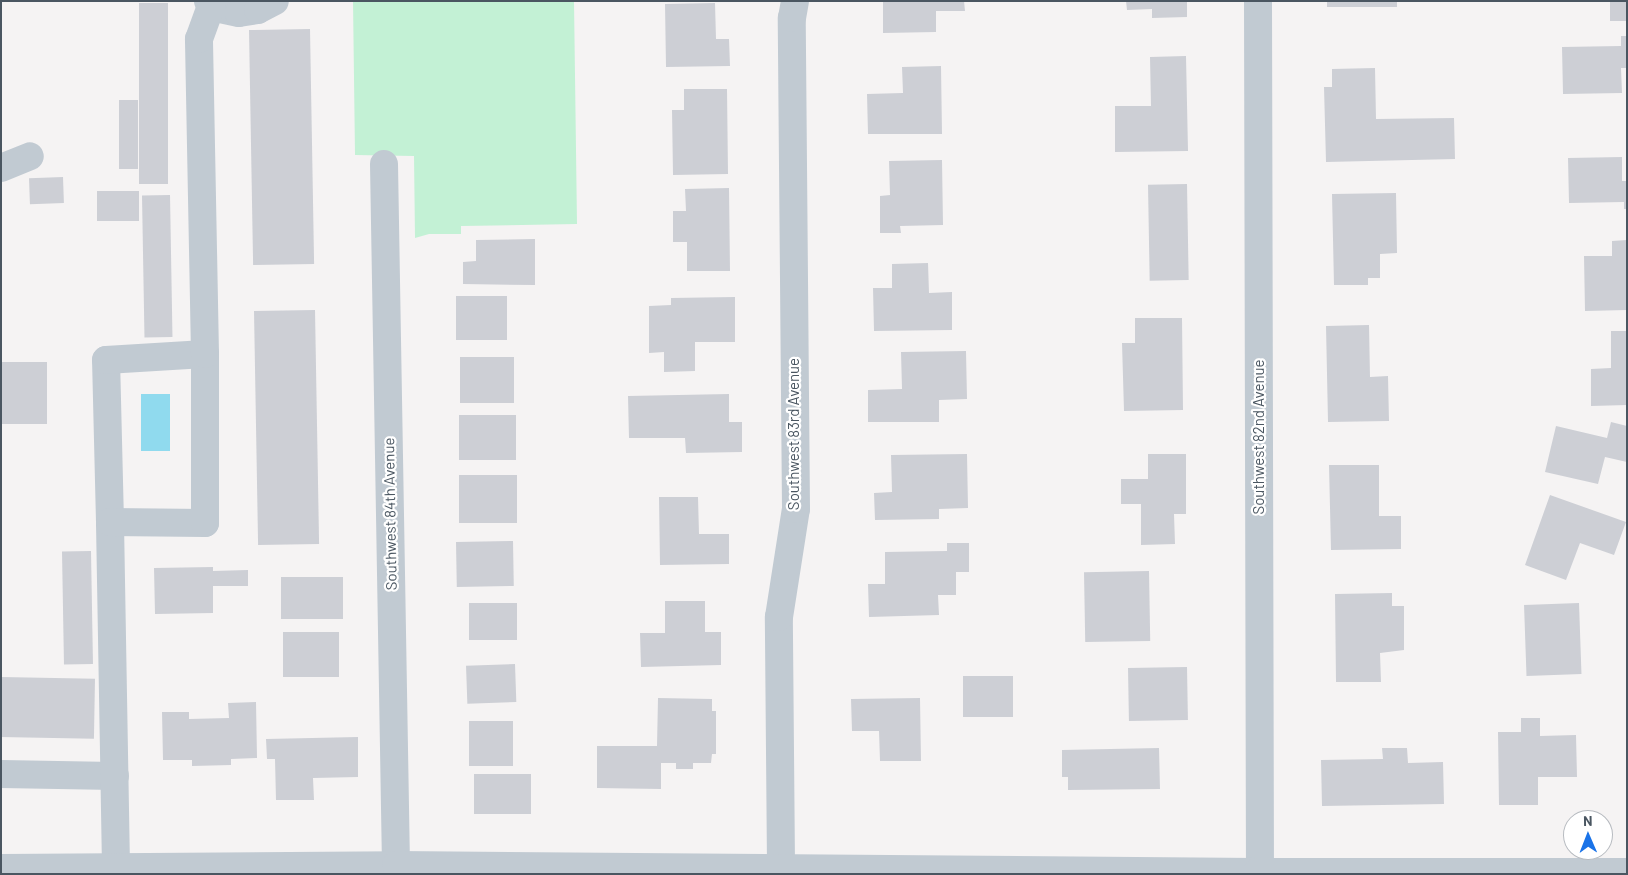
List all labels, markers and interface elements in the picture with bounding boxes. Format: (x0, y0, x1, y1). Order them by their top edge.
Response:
street label: Southwest 83rd Avenue (785, 358, 803, 510)
street label: Southwest 82nd Avenue (1250, 359, 1268, 515)
street label: Southwest 84th Avenue (380, 437, 400, 591)
north arrow (1563, 810, 1613, 860)
text: N (1583, 812, 1593, 829)

